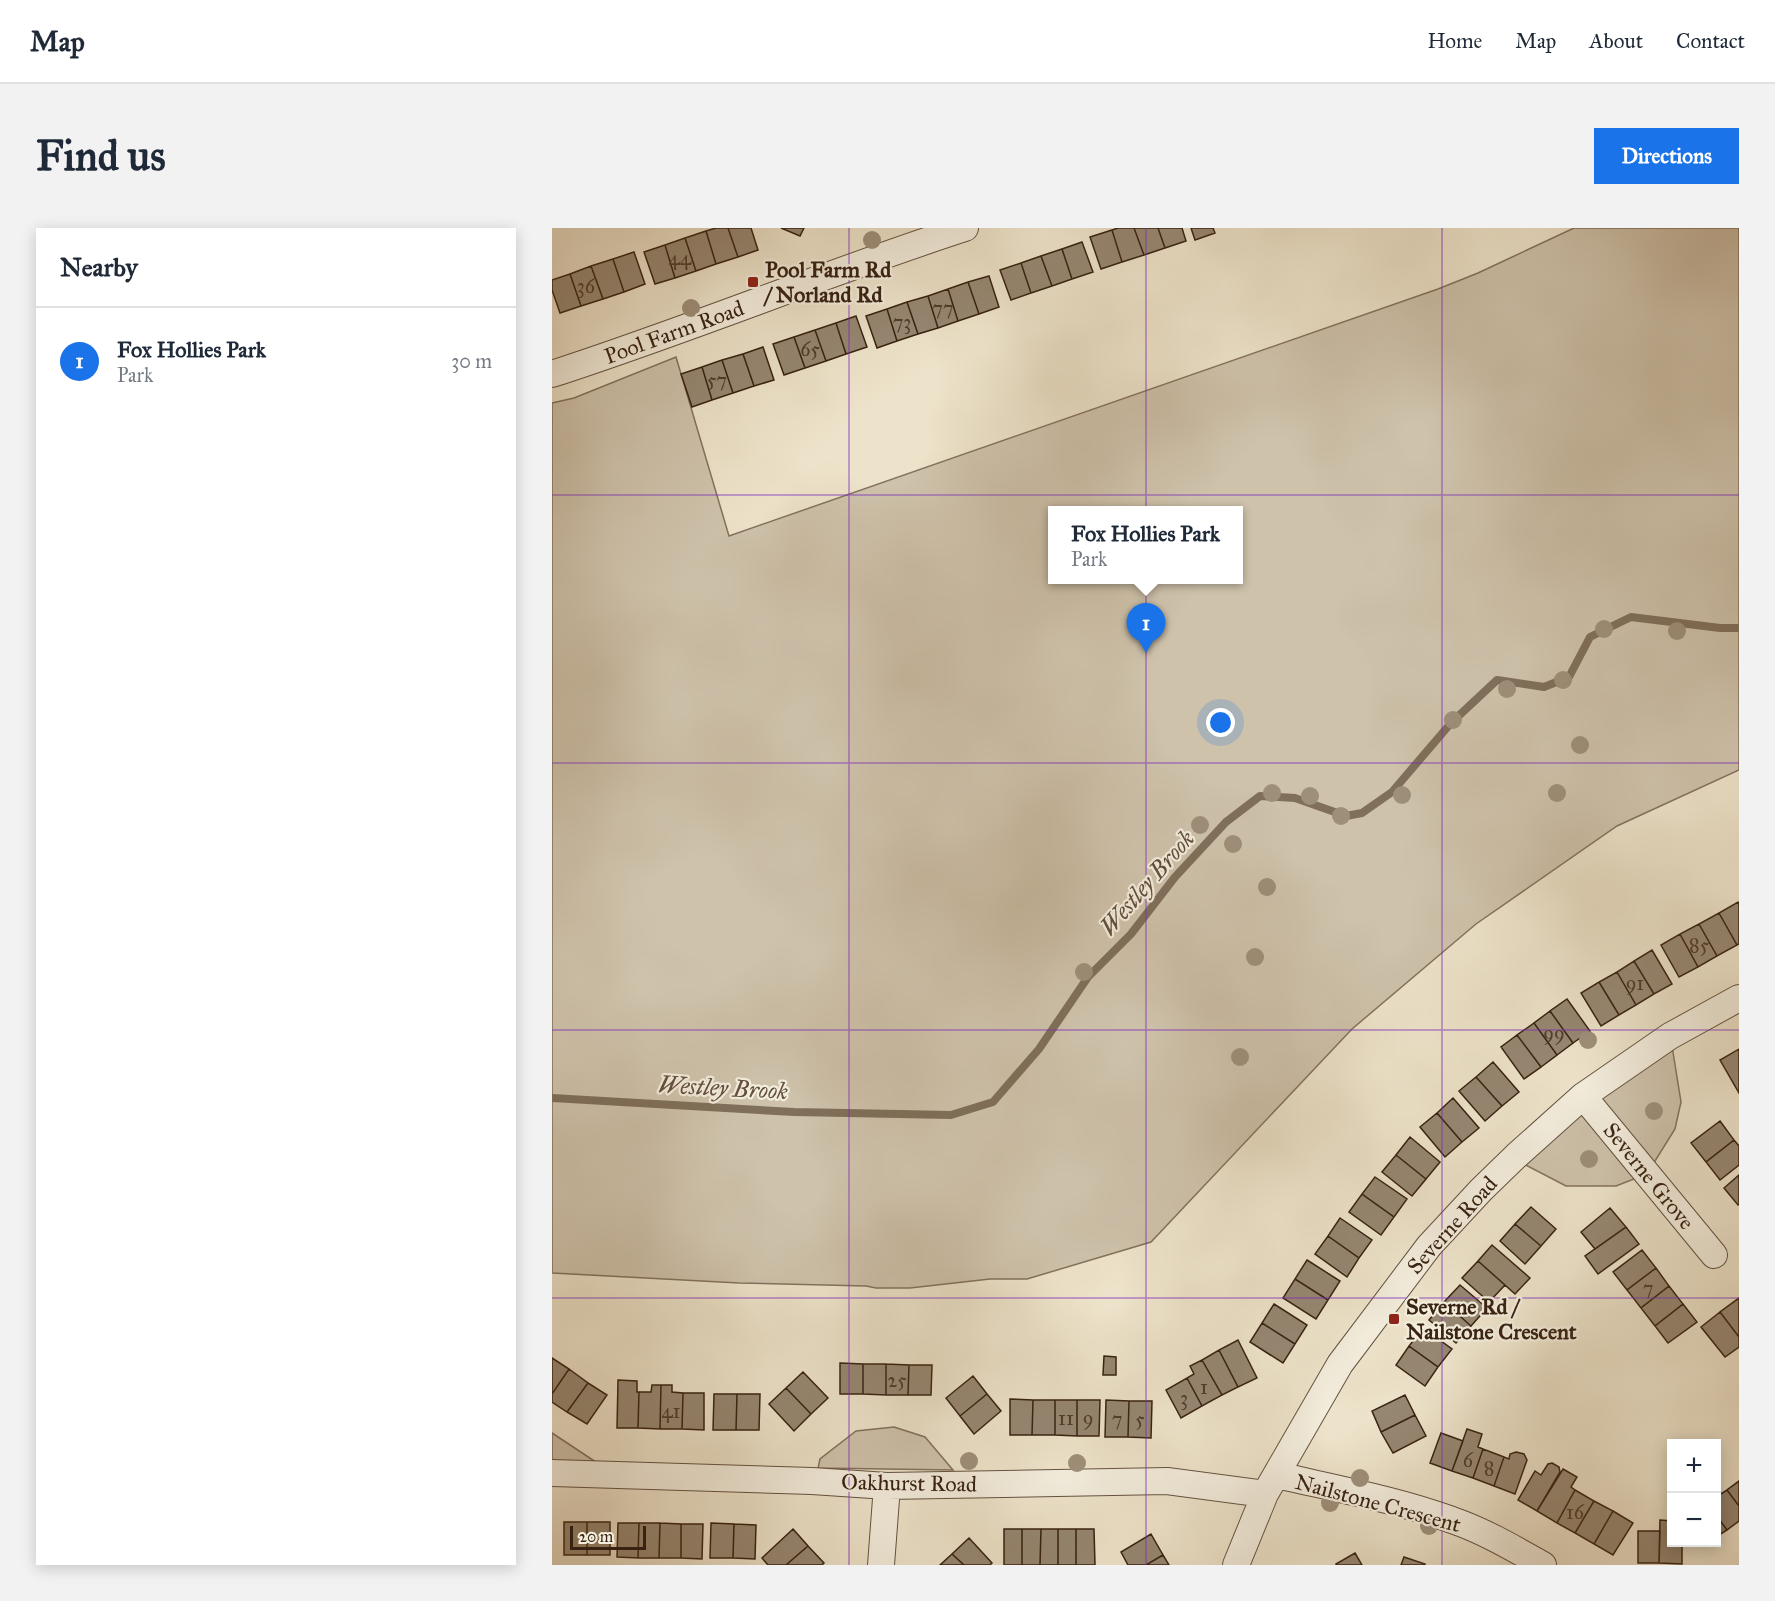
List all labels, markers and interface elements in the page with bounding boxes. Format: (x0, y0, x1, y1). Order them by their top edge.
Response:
text: Map (30, 24, 85, 59)
text: Home (1427, 28, 1482, 54)
text: Map (1515, 28, 1556, 54)
text: About (1589, 28, 1643, 54)
text: Contact (1676, 28, 1745, 54)
button: Directions (1594, 128, 1739, 184)
text: Find us (36, 130, 166, 182)
house number: 44 (669, 246, 692, 270)
text: Nearby (60, 251, 138, 283)
place label: Pool Farm Rd / Norland Rd (763, 256, 892, 308)
house number: 36 (577, 274, 596, 298)
marker: Pool Farm Rd / Norland Rd (746, 275, 760, 289)
street label: Pool Farm Road (600, 294, 748, 370)
house number: 77 (932, 296, 954, 320)
house number: 73 (893, 310, 911, 334)
text: Fox Hollies Park (117, 336, 266, 363)
house number: 65 (800, 337, 820, 361)
text: 1 (76, 349, 83, 373)
text: 30 m (451, 349, 492, 373)
text: Park (117, 363, 153, 387)
house number: 57 (707, 368, 727, 392)
popup (1048, 506, 1243, 584)
text: Fox Hollies Park (1071, 520, 1220, 547)
text: Park (1071, 547, 1107, 571)
pin: 1 (1126, 604, 1166, 653)
your location (1206, 708, 1235, 737)
water label: Westley Brook (1093, 824, 1201, 942)
house number: 85 (1689, 933, 1709, 957)
house number: 91 (1626, 971, 1644, 995)
house number: 99 (1543, 1021, 1565, 1045)
water label: Westley Brook (657, 1070, 789, 1106)
street label: Severne Grove (1598, 1117, 1700, 1235)
street label: Severne Road (1401, 1171, 1503, 1279)
house number: 7 (1643, 1276, 1653, 1300)
place label: Severne Rd / Nailstone Crescent (1406, 1293, 1577, 1345)
marker: Severne Rd / Nailstone Crescent (1387, 1312, 1401, 1326)
house number: 25 (887, 1368, 907, 1392)
house number: 1 (1200, 1375, 1208, 1399)
house number: 3 (1180, 1386, 1188, 1410)
house number: 41 (661, 1399, 681, 1423)
house number: 11 (1058, 1406, 1074, 1430)
house number: 9 (1083, 1406, 1093, 1430)
house number: 7 (1112, 1407, 1122, 1431)
house number: 5 (1135, 1407, 1145, 1431)
map controls (1667, 1439, 1721, 1547)
button: + (1667, 1439, 1721, 1493)
house number: 6 (1463, 1448, 1474, 1472)
house number: 8 (1484, 1456, 1494, 1480)
street label: Oakhurst Road (841, 1468, 977, 1498)
street label: Nailstone Crescent (1292, 1468, 1464, 1538)
button: − (1667, 1493, 1721, 1547)
house number: 16 (1566, 1500, 1585, 1524)
scale bar (570, 1523, 646, 1550)
text: 20 m (579, 1527, 613, 1546)

